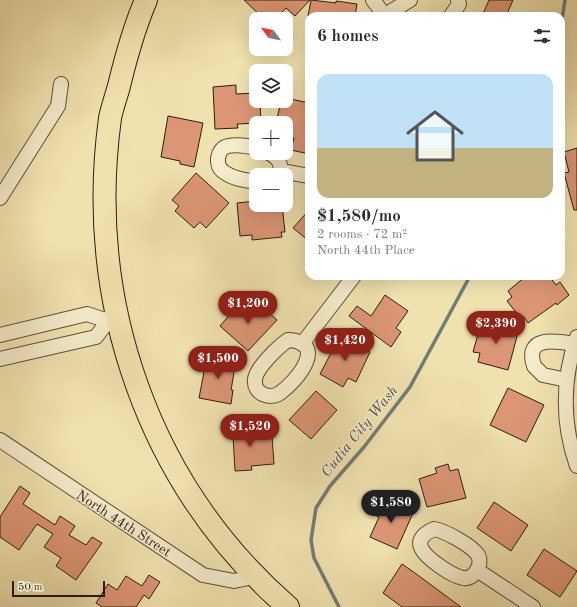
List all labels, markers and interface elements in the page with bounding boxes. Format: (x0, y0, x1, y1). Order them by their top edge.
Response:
north arrow (249, 12, 293, 56)
map controls (249, 12, 293, 212)
icon: filters (531, 25, 553, 47)
text: 6 homes (317, 28, 379, 45)
button: layers (249, 64, 293, 108)
icon: home (399, 100, 471, 172)
button: + (249, 116, 293, 160)
button: − (249, 168, 293, 212)
text: $1,580/mo (317, 208, 401, 225)
text: 2 rooms · 72 m² (317, 228, 407, 241)
text: North 44th Place (317, 244, 415, 257)
pin: $1,200 (215, 291, 281, 325)
text: $1,200 (227, 297, 269, 310)
pin: $2,390 (463, 311, 529, 345)
text: $2,390 (475, 317, 517, 330)
pin: $1,420 (312, 328, 378, 362)
text: $1,420 (324, 334, 366, 347)
pin: $1,500 (185, 346, 251, 380)
text: $1,500 (197, 352, 239, 365)
water label: Cudia City Wash (319, 383, 402, 480)
pin: $1,520 (217, 414, 283, 448)
text: $1,520 (229, 420, 271, 433)
street label: North 44th Street (74, 488, 173, 560)
pin: $1,580 (358, 490, 424, 524)
text: $1,580 (370, 496, 412, 509)
scale bar (12, 579, 105, 598)
text: 50 m (18, 582, 43, 593)

